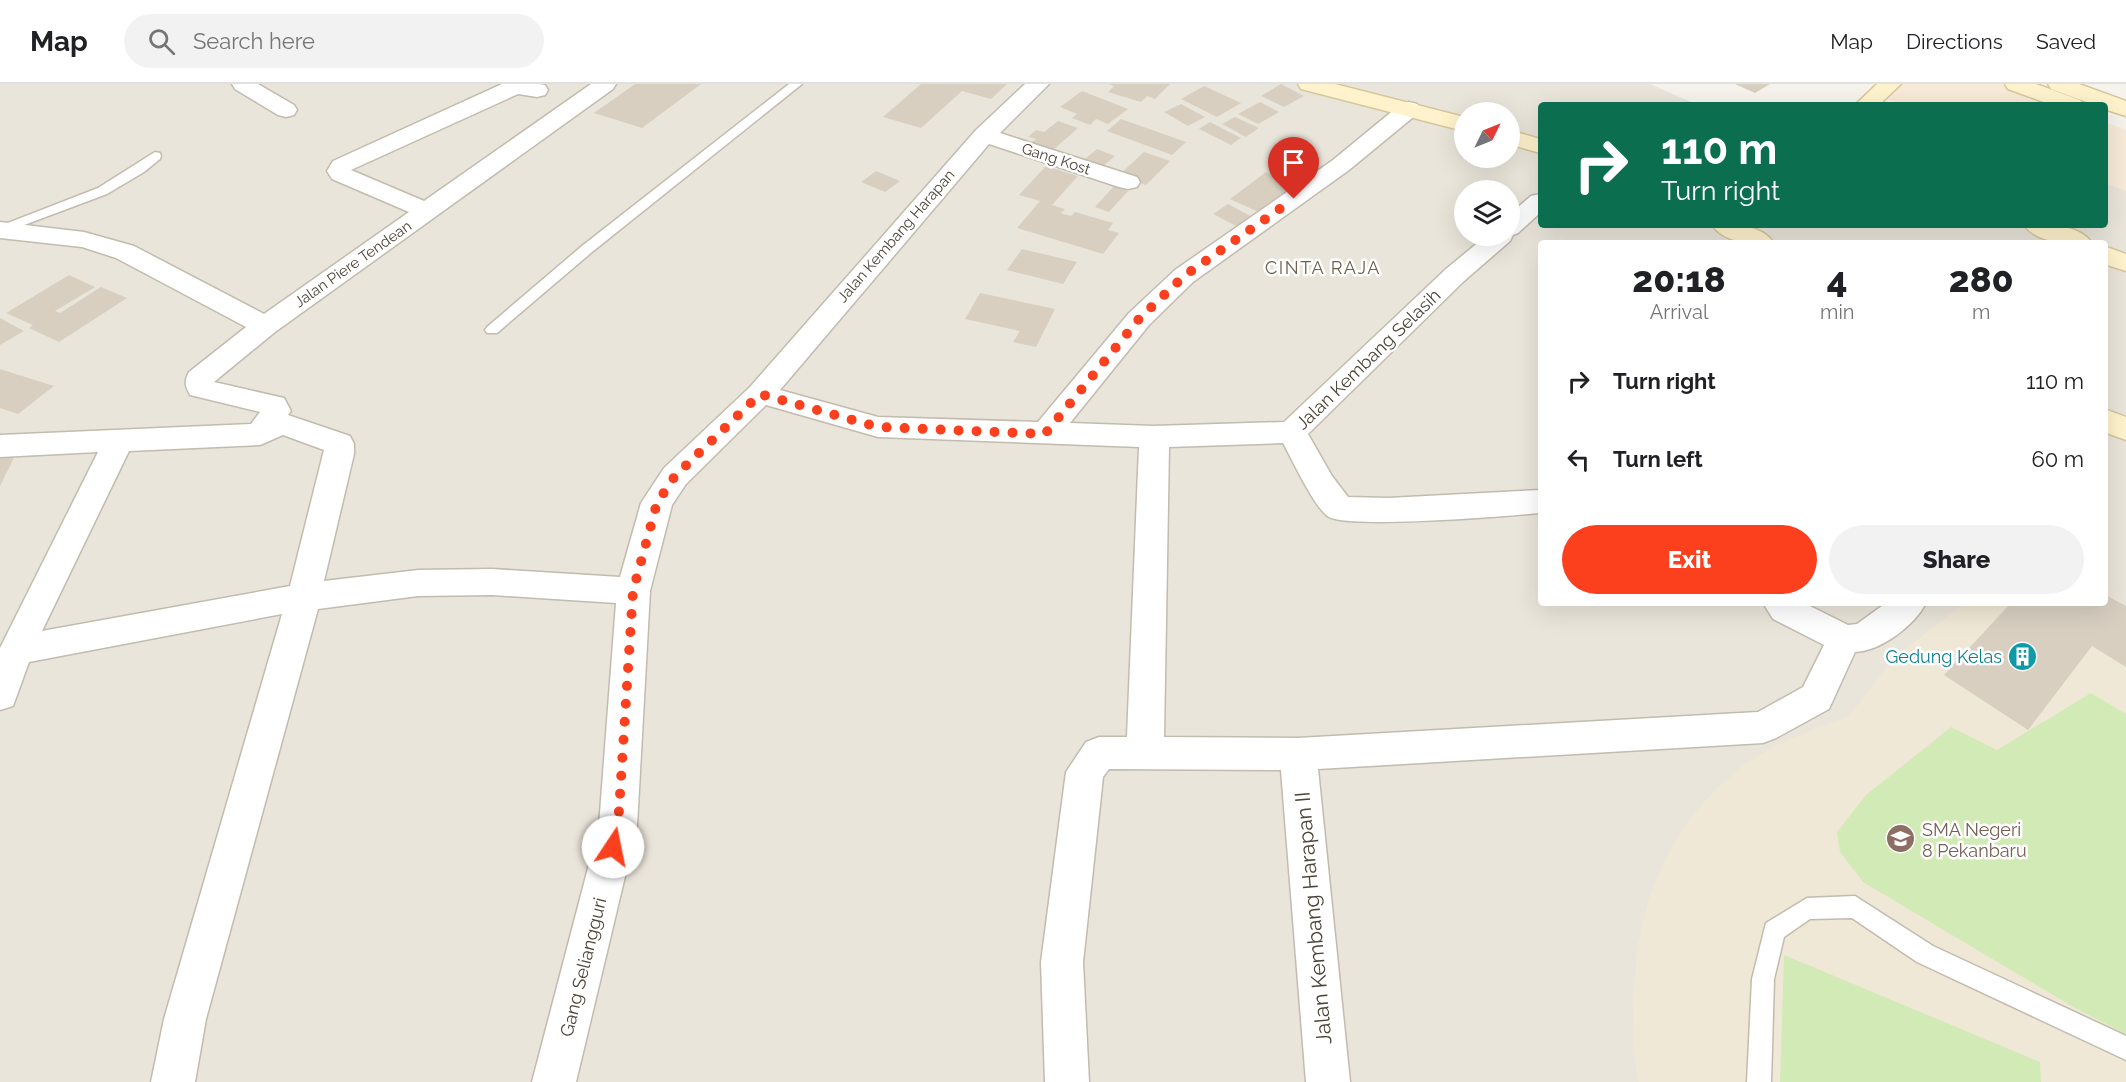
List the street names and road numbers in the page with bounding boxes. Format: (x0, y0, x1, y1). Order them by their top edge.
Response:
street label: Gang Kost (1019, 139, 1093, 179)
street label: Jalan Kembang Harapan (833, 166, 959, 306)
street label: Jalan Piere Tendean (291, 217, 415, 311)
street label: Jalan Kembang Selasih (1291, 285, 1445, 433)
street label: Jalan Kembang Harapan II (1289, 791, 1337, 1045)
street label: Gang Seliangguri (556, 895, 610, 1039)

